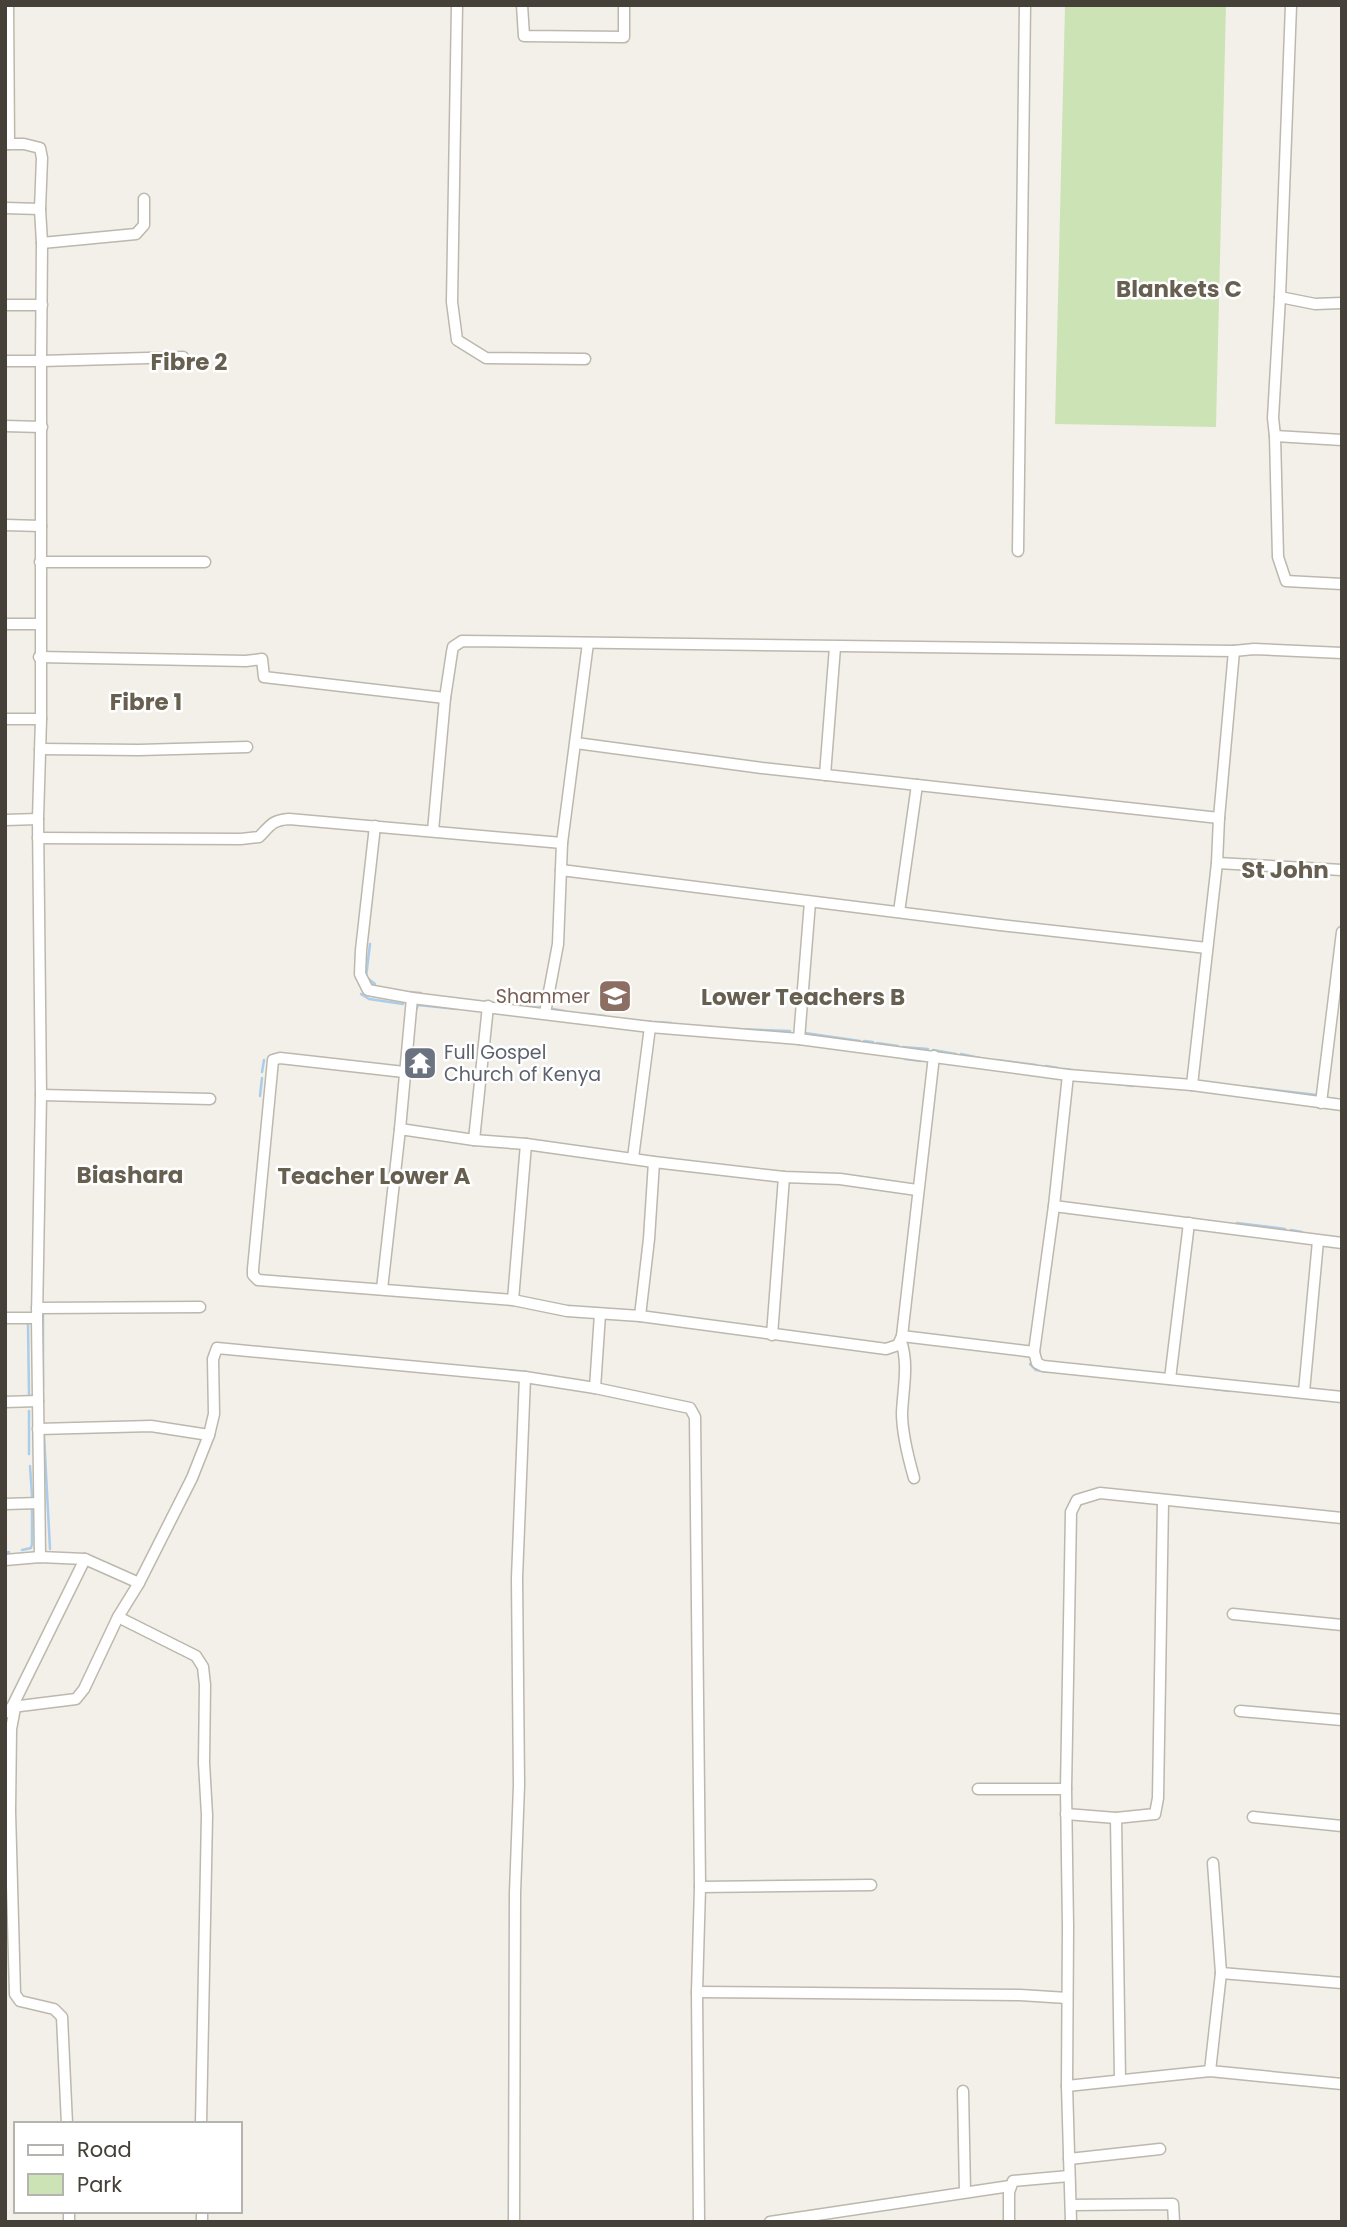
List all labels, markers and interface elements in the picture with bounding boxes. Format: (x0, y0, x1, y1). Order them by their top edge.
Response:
district label: Blankets C (1116, 273, 1242, 305)
district label: Fibre 2 (150, 346, 228, 378)
district label: Fibre 1 (110, 686, 182, 718)
district label: St John (1241, 854, 1329, 886)
school or university icon: Shammer (596, 977, 634, 1015)
district label: Lower Teachers B (701, 981, 905, 1013)
place label: Shammer (496, 983, 590, 1010)
place label: Full Gospel Church of Kenya (444, 1039, 601, 1088)
temple icon: Full Gospel Church of Kenya (401, 1044, 439, 1082)
district label: Biashara (77, 1159, 183, 1191)
district label: Teacher Lower A (277, 1160, 471, 1192)
legend (14, 2122, 242, 2213)
text: Road (77, 2135, 132, 2164)
text: Park (77, 2170, 122, 2199)

